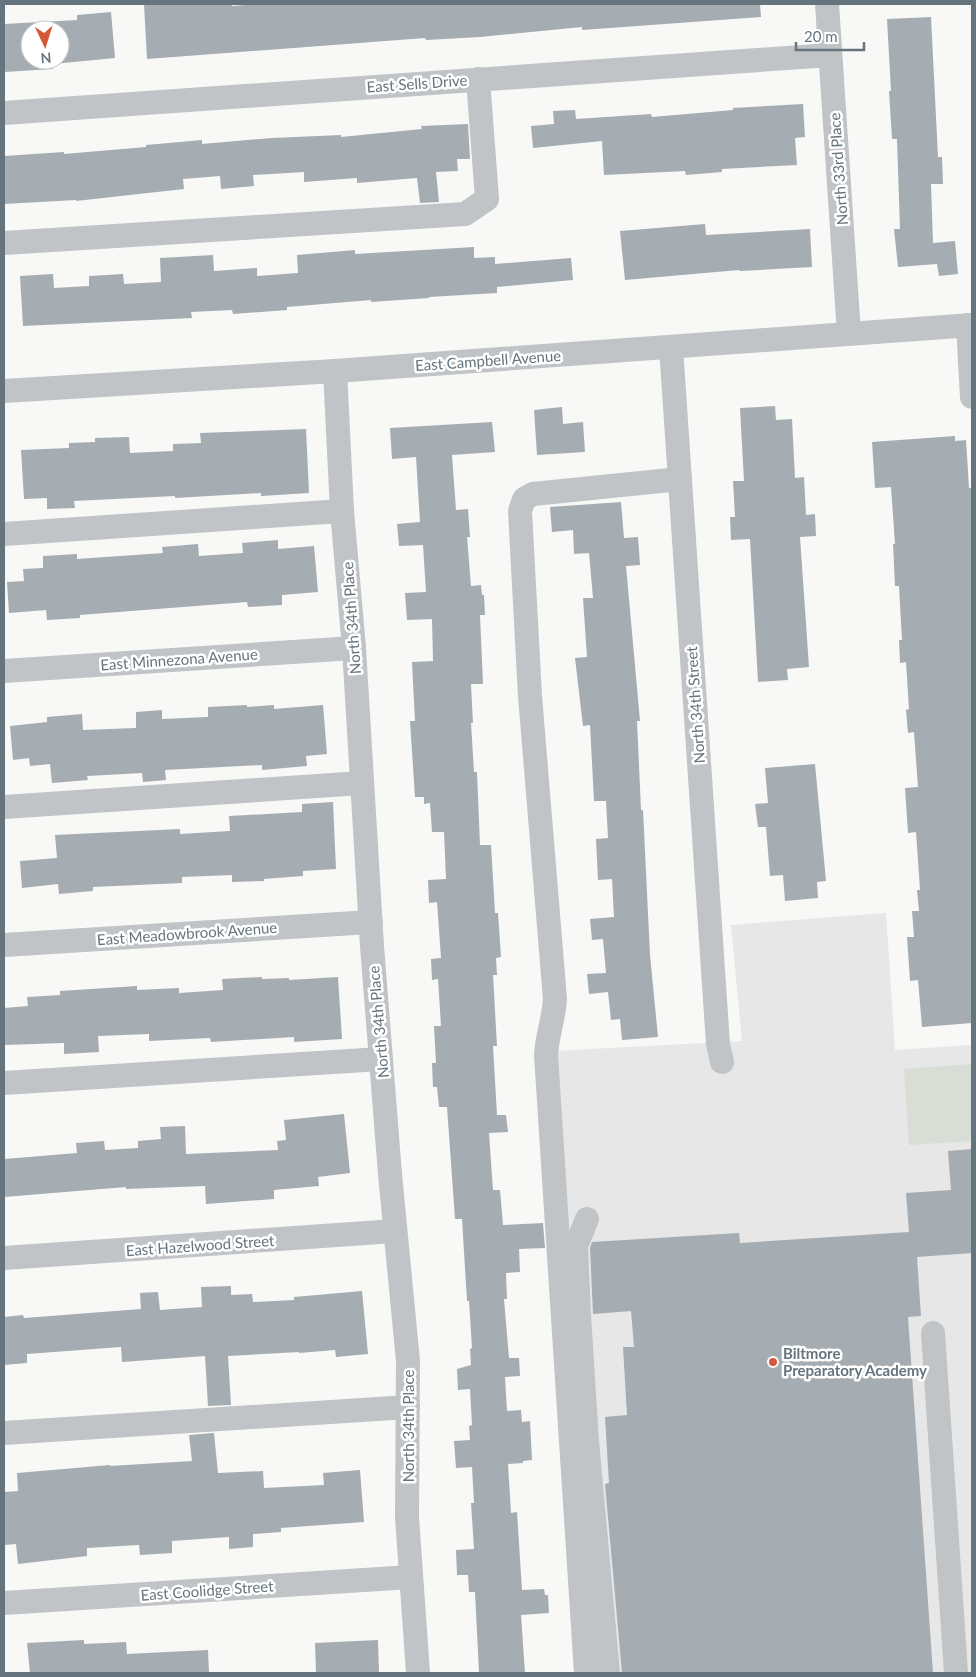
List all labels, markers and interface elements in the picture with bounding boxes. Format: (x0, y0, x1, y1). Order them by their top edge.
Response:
north arrow (20, 20, 70, 70)
scale bar (796, 20, 864, 52)
text: 20 m (804, 27, 838, 45)
text: N (40, 50, 52, 67)
street label: East Sells Drive (366, 70, 468, 95)
street label: North 33rd Place (825, 112, 851, 226)
street label: East Campbell Avenue (414, 346, 562, 374)
street label: North 34th Place (338, 561, 364, 675)
street label: East Minnezona Avenue (100, 645, 258, 673)
street label: North 34th Street (682, 645, 708, 764)
street label: East Meadowbrook Avenue (96, 918, 278, 948)
street label: North 34th Place (364, 965, 392, 1079)
street label: East Hazelwood Street (125, 1231, 276, 1259)
place label: Biltmore Preparatory Academy (783, 1344, 927, 1379)
marker: Biltmore Preparatory Academy (767, 1356, 779, 1368)
street label: North 34th Place (399, 1370, 417, 1482)
street label: East Coolidge Street (140, 1576, 275, 1604)

